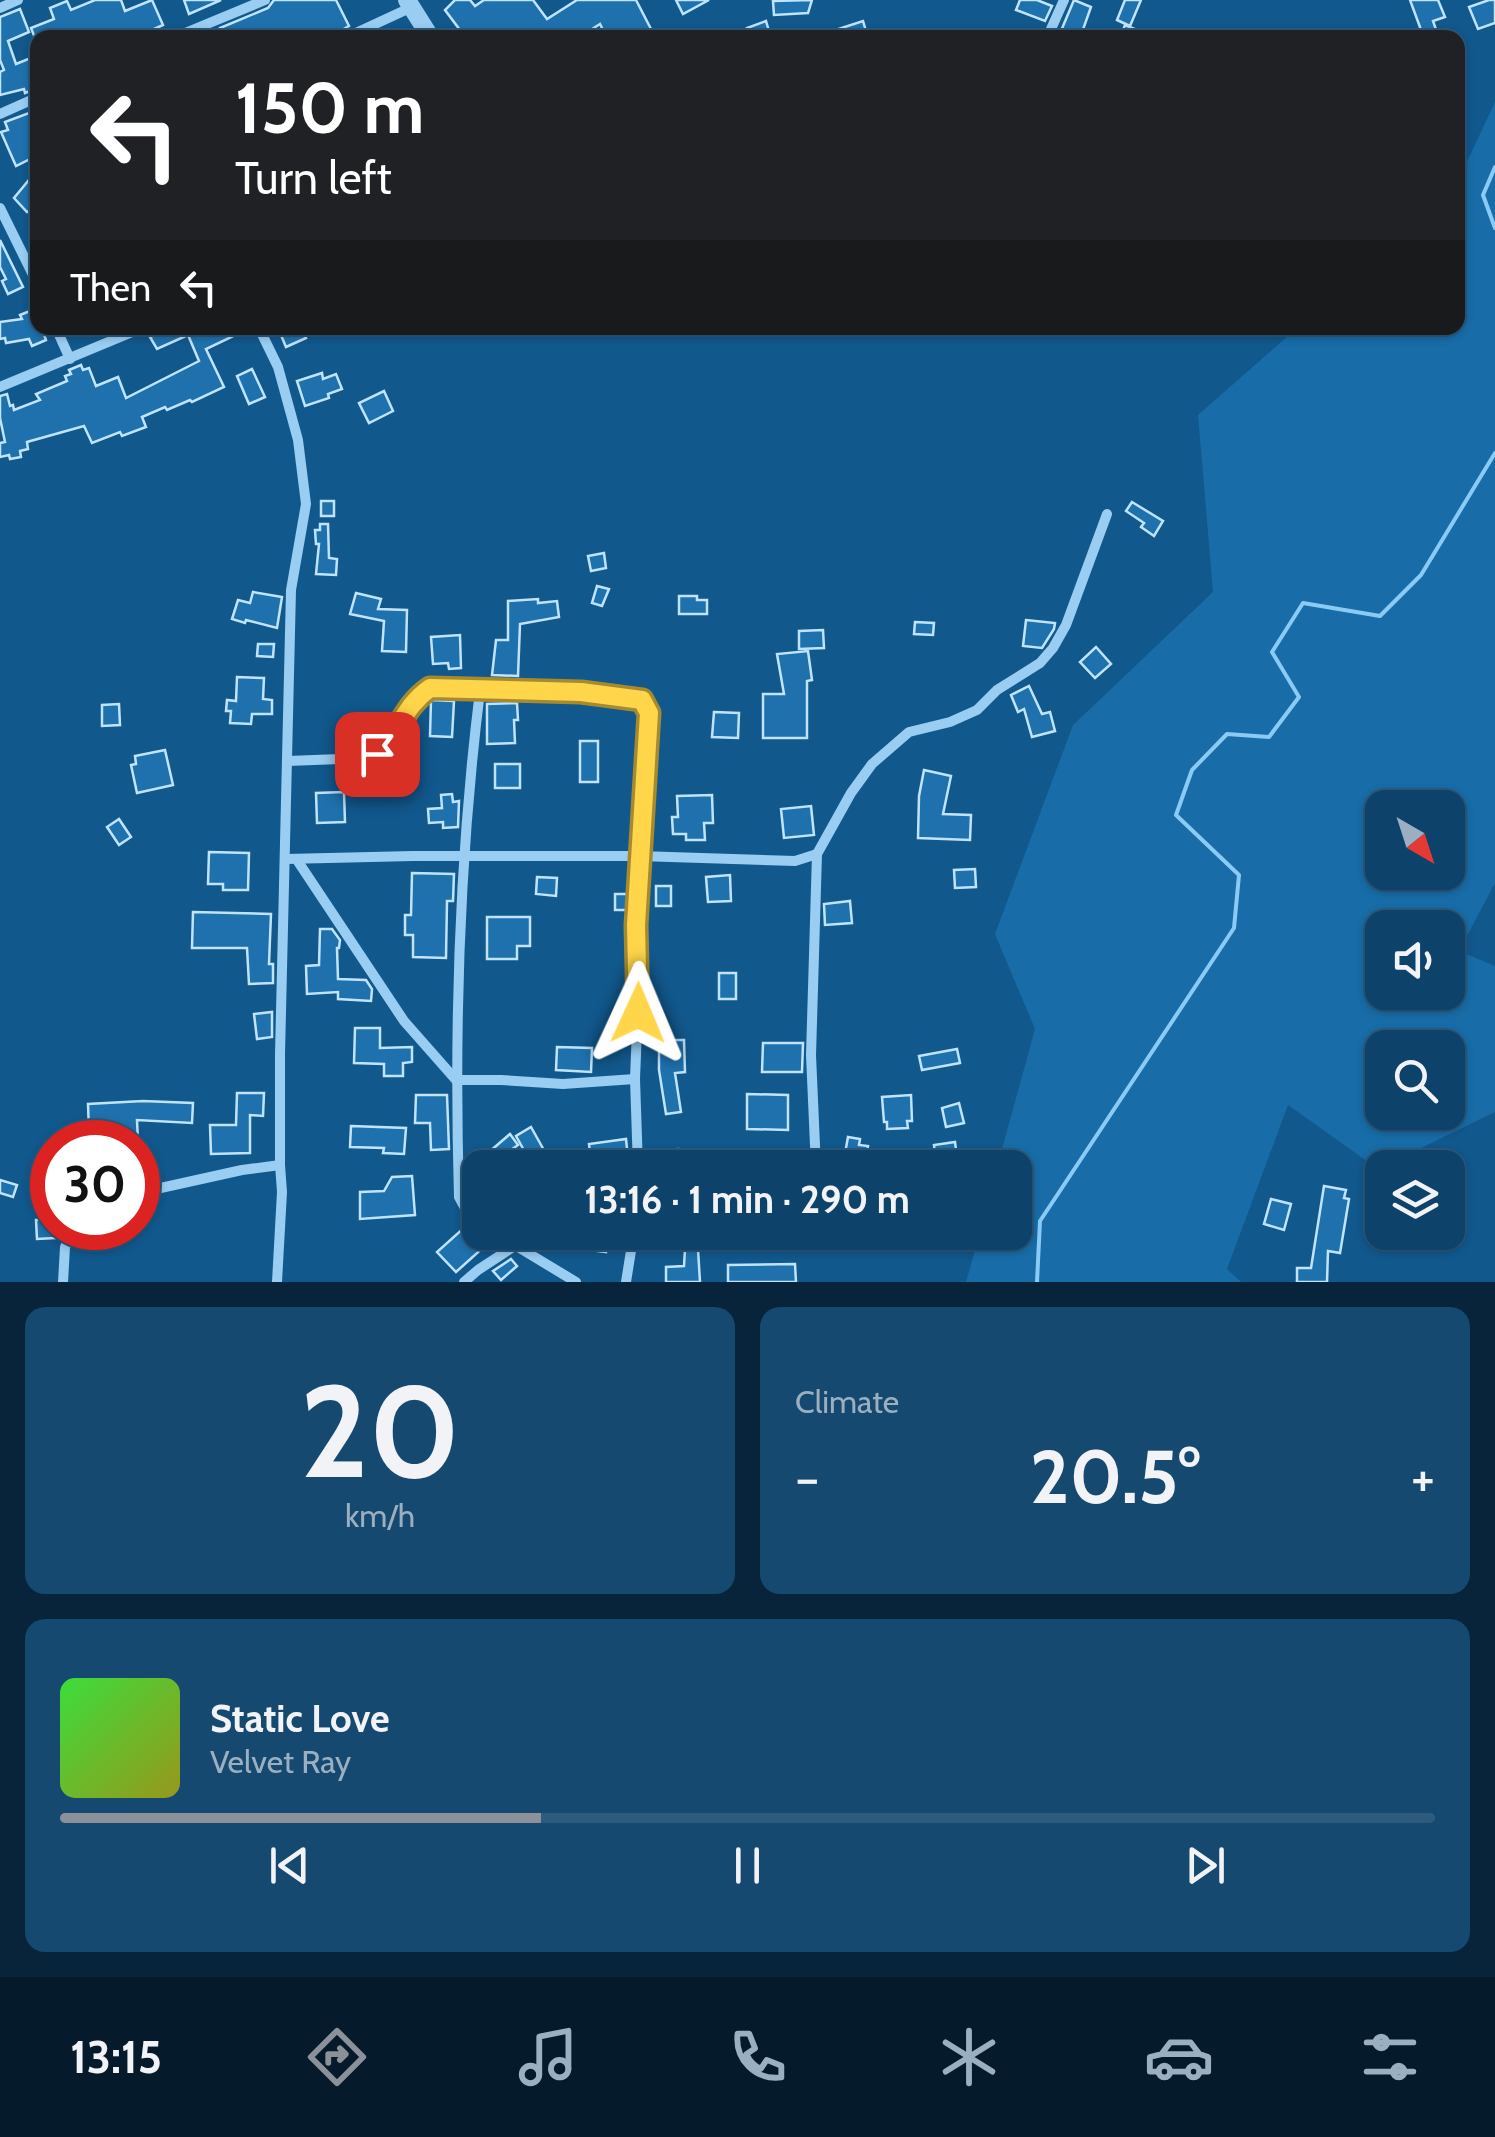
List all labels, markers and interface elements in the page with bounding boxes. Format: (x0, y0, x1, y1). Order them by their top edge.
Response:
text: 150 m (235, 65, 424, 151)
icon: left (70, 70, 200, 200)
text: Turn left (235, 151, 392, 205)
icon: left (171, 260, 226, 315)
text: Then (70, 264, 151, 311)
pin (335, 712, 420, 797)
icon: arrive (350, 727, 405, 782)
north arrow (1365, 790, 1465, 890)
map controls (1365, 790, 1465, 1250)
button: sound (1365, 910, 1465, 1010)
position arrow (586, 961, 690, 1065)
button: search (1365, 1030, 1465, 1130)
speed limit sign: 30 (30, 1120, 160, 1250)
button: layers (1365, 1150, 1465, 1250)
text: 13:16 · 1 min · 290 m (584, 1176, 910, 1223)
text: 20 (300, 1352, 460, 1510)
text: Climate (795, 1382, 899, 1421)
text: 20.5° (1030, 1431, 1200, 1522)
text: − (795, 1444, 819, 1511)
text: + (1411, 1444, 1435, 1511)
text: km/h (345, 1496, 415, 1535)
text: Static Love (210, 1695, 389, 1742)
text: Velvet Ray (210, 1742, 351, 1781)
icon: previous (262, 1838, 317, 1893)
icon: pause (720, 1838, 775, 1893)
icon: next (1178, 1838, 1233, 1893)
icon: directions (302, 2022, 372, 2092)
icon: music (513, 2022, 583, 2092)
icon: phone (723, 2022, 793, 2092)
icon: climate (934, 2022, 1004, 2092)
icon: car (1144, 2022, 1214, 2092)
icon: filters (1355, 2022, 1425, 2092)
text: 13:15 (70, 2030, 162, 2084)

